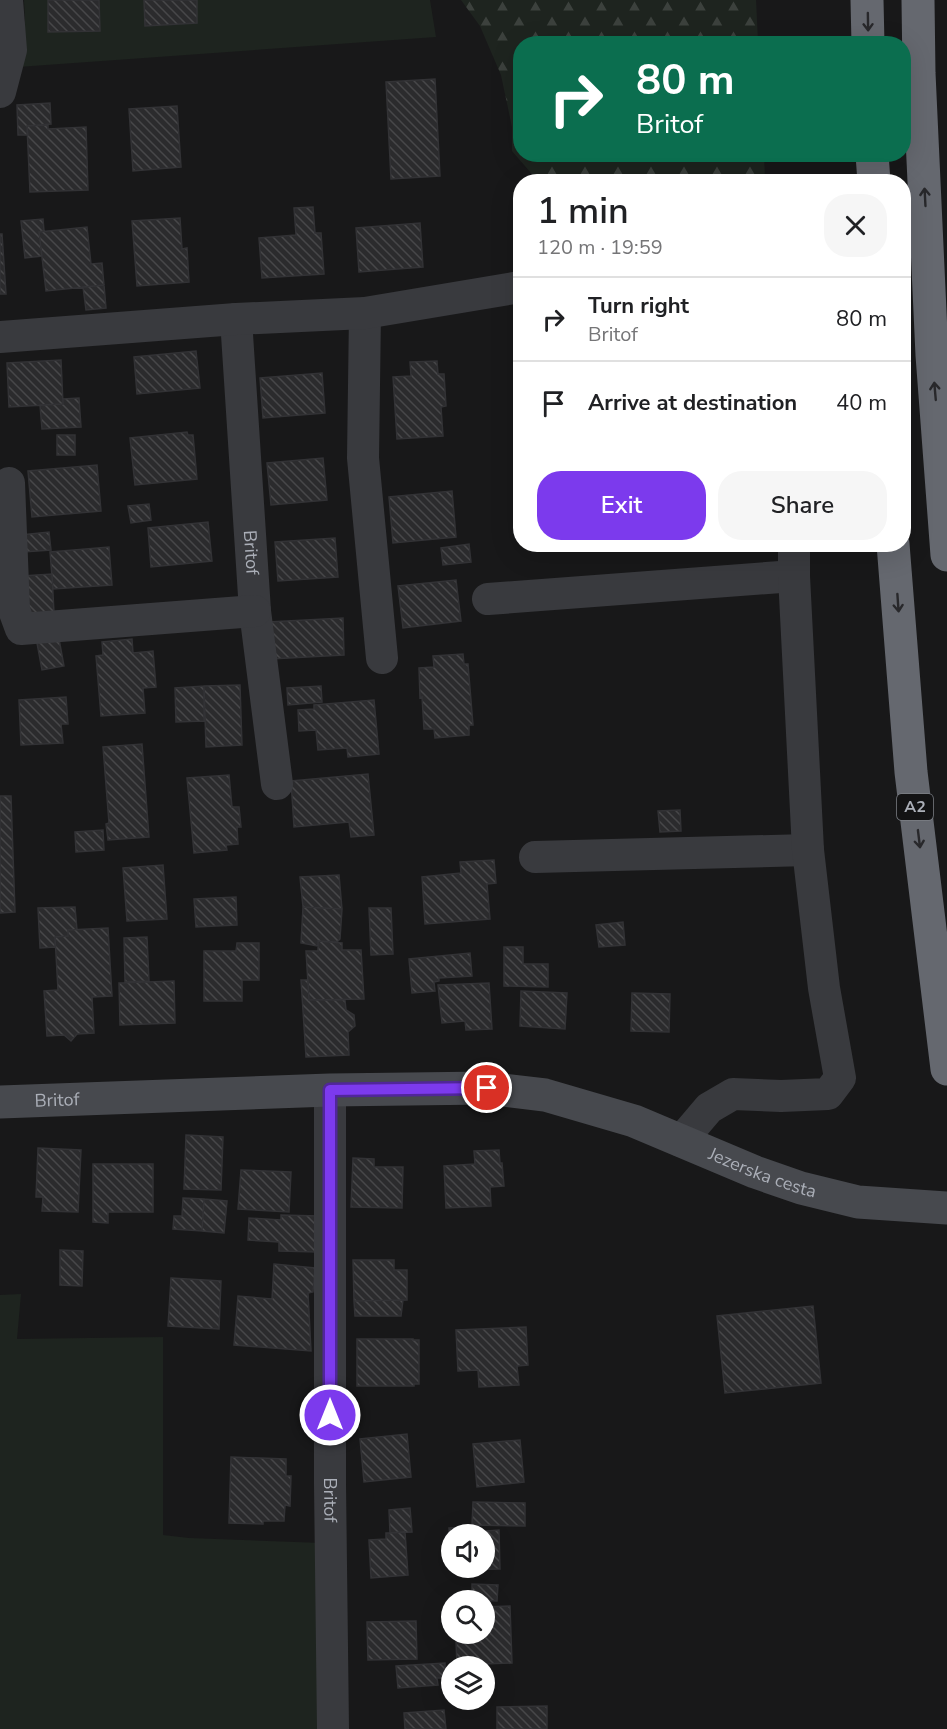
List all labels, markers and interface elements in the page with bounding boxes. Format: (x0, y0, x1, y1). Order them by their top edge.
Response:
one-way arrow (862, 11, 874, 31)
text: 80 m (636, 52, 735, 109)
icon: right (537, 60, 615, 138)
text: Britof (636, 106, 703, 143)
text: 1 min (537, 187, 629, 236)
one-way arrow (919, 187, 930, 207)
button: close (824, 194, 887, 257)
text: 120 m · 19:59 (537, 234, 663, 261)
text: Turn right (588, 291, 689, 321)
icon: right (537, 303, 570, 336)
text: 80 m (836, 304, 887, 334)
text: Britof (588, 321, 638, 348)
one-way arrow (929, 382, 940, 402)
icon: arrive (537, 387, 570, 420)
text: Arrive at destination (588, 388, 797, 418)
text: 40 m (836, 388, 887, 418)
button: Exit (537, 471, 706, 540)
button: Share (718, 471, 887, 540)
street label: Britof (238, 529, 265, 577)
one-way arrow (893, 592, 904, 612)
road number: A2 (897, 794, 933, 820)
one-way arrow (914, 828, 925, 848)
pin (461, 1062, 512, 1113)
icon: arrive (470, 1071, 503, 1104)
street label: Britof (34, 1087, 81, 1113)
street label: Jezerska cesta (704, 1141, 819, 1203)
position arrow (298, 1383, 362, 1447)
street label: Britof (318, 1478, 342, 1524)
map controls (441, 1524, 495, 1710)
button: sound (441, 1524, 495, 1578)
button: search (441, 1590, 495, 1644)
button: layers (441, 1656, 495, 1710)

